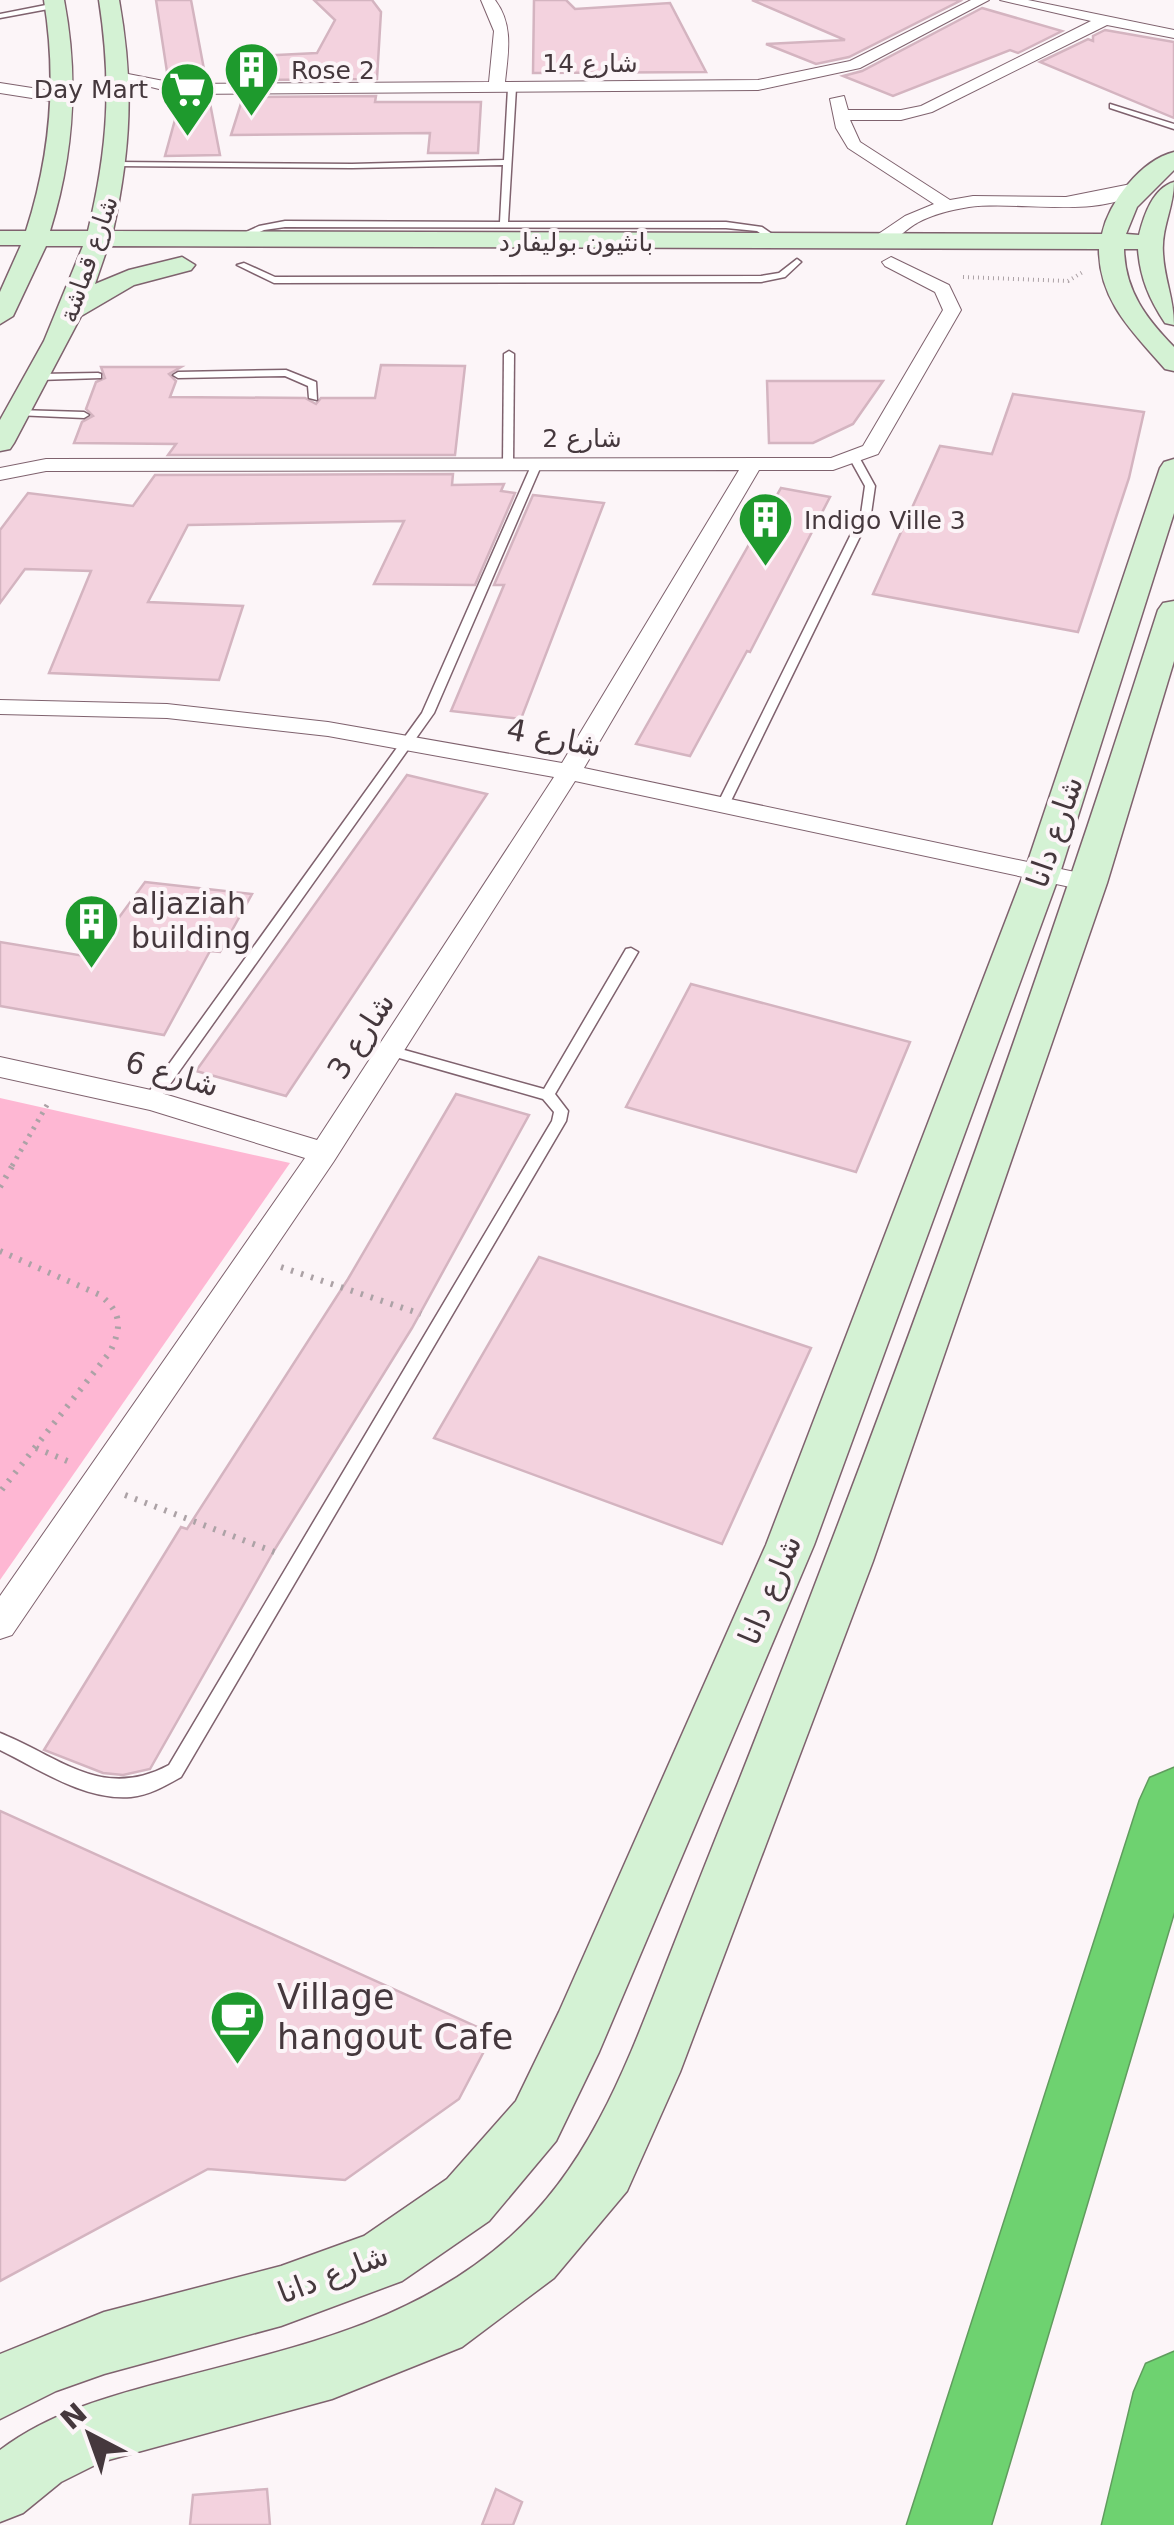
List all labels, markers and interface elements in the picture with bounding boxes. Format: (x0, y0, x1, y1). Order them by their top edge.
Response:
building icon: Rose 2 (222, 40, 282, 119)
street label: شارع 14 (542, 49, 638, 78)
place label: Rose 2 (291, 56, 375, 85)
supermarket icon: Day Mart (157, 59, 217, 138)
place label: Day Mart (34, 75, 148, 104)
street label: شارع قماشة (53, 192, 124, 326)
street label: بانثيون بوليفارد (499, 228, 653, 257)
street label: شارع 2 (542, 424, 622, 453)
building icon: Indigo Ville 3 (735, 490, 795, 569)
place label: Indigo Ville 3 (804, 506, 966, 535)
street label: شارع 4 (504, 711, 604, 764)
street label: شارع دانا (1019, 772, 1090, 892)
place label: aljaziah building (131, 886, 251, 955)
building icon: aljaziah building (62, 891, 122, 970)
street label: شارع 3 (320, 986, 401, 1085)
street label: شارع 6 (122, 1044, 223, 1103)
street label: شارع دانا (731, 1530, 808, 1650)
place label: Village hangout Cafe (277, 1977, 513, 2057)
cafe icon: Village hangout Cafe (208, 1987, 268, 2066)
street label: شارع دانا (273, 2237, 393, 2311)
north arrow (40, 2385, 140, 2485)
text: N (54, 2396, 94, 2437)

